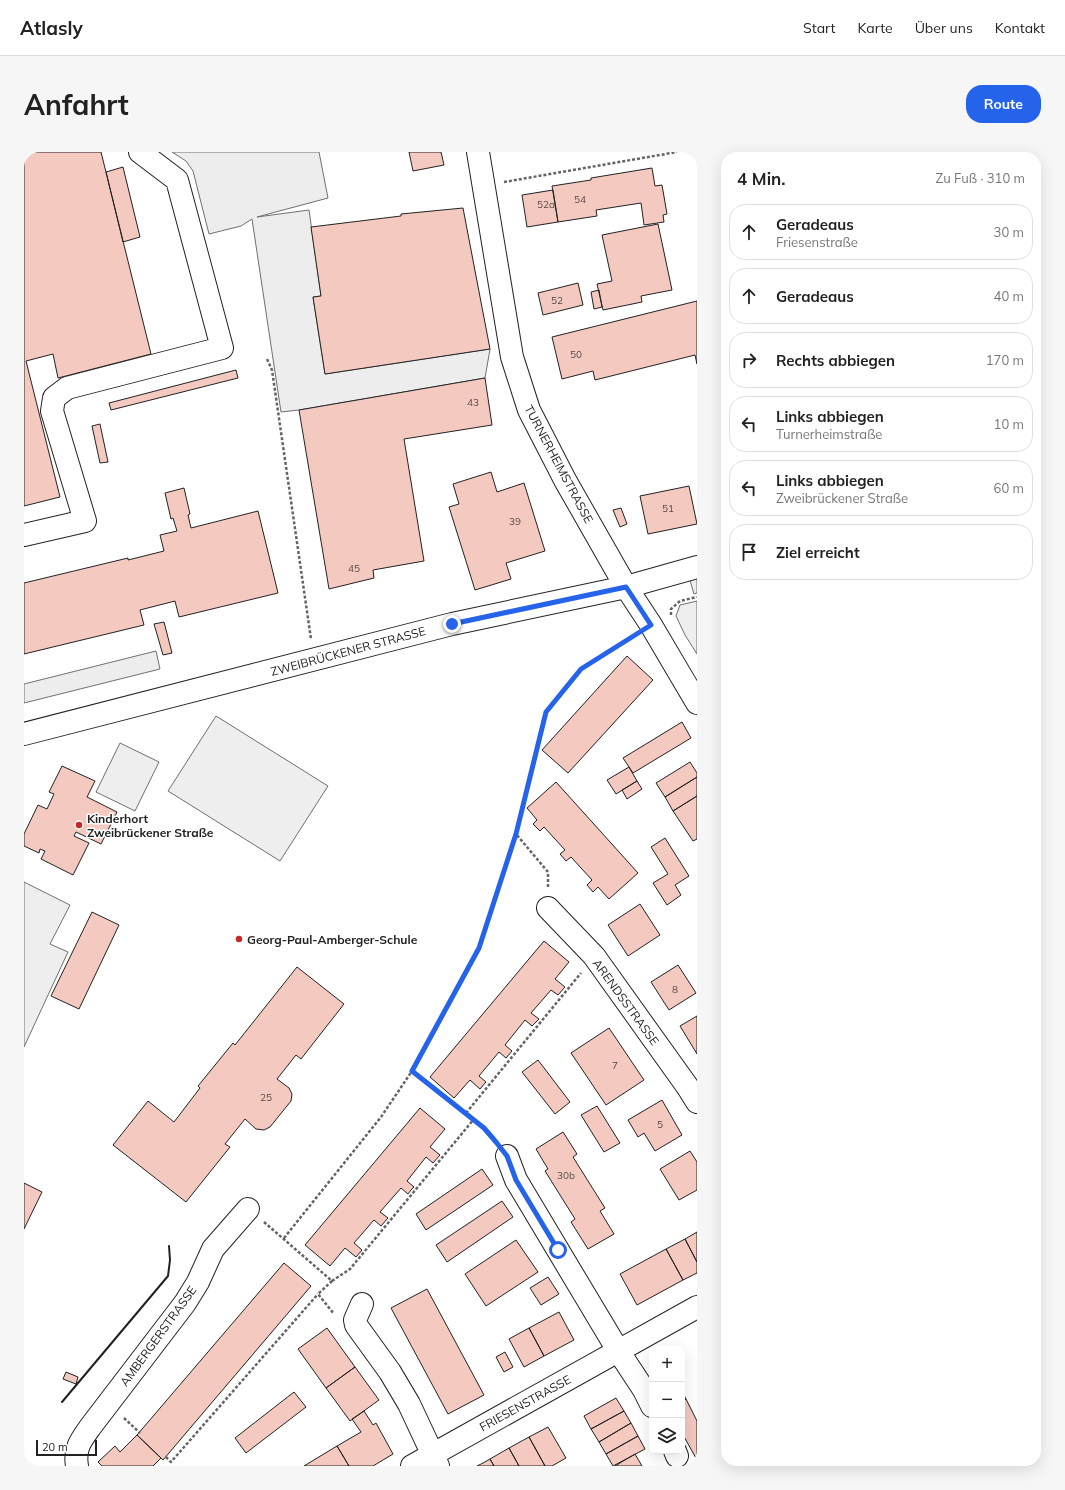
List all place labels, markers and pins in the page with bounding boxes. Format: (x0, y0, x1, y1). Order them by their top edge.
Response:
place label: Kinderhort Zweibrückener Straße (87, 811, 214, 840)
marker: Kinderhort Zweibrückener Straße (74, 820, 84, 830)
place label: Georg-Paul-Amberger-Schule (247, 932, 418, 947)
marker: Georg-Paul-Amberger-Schule (234, 934, 244, 944)

